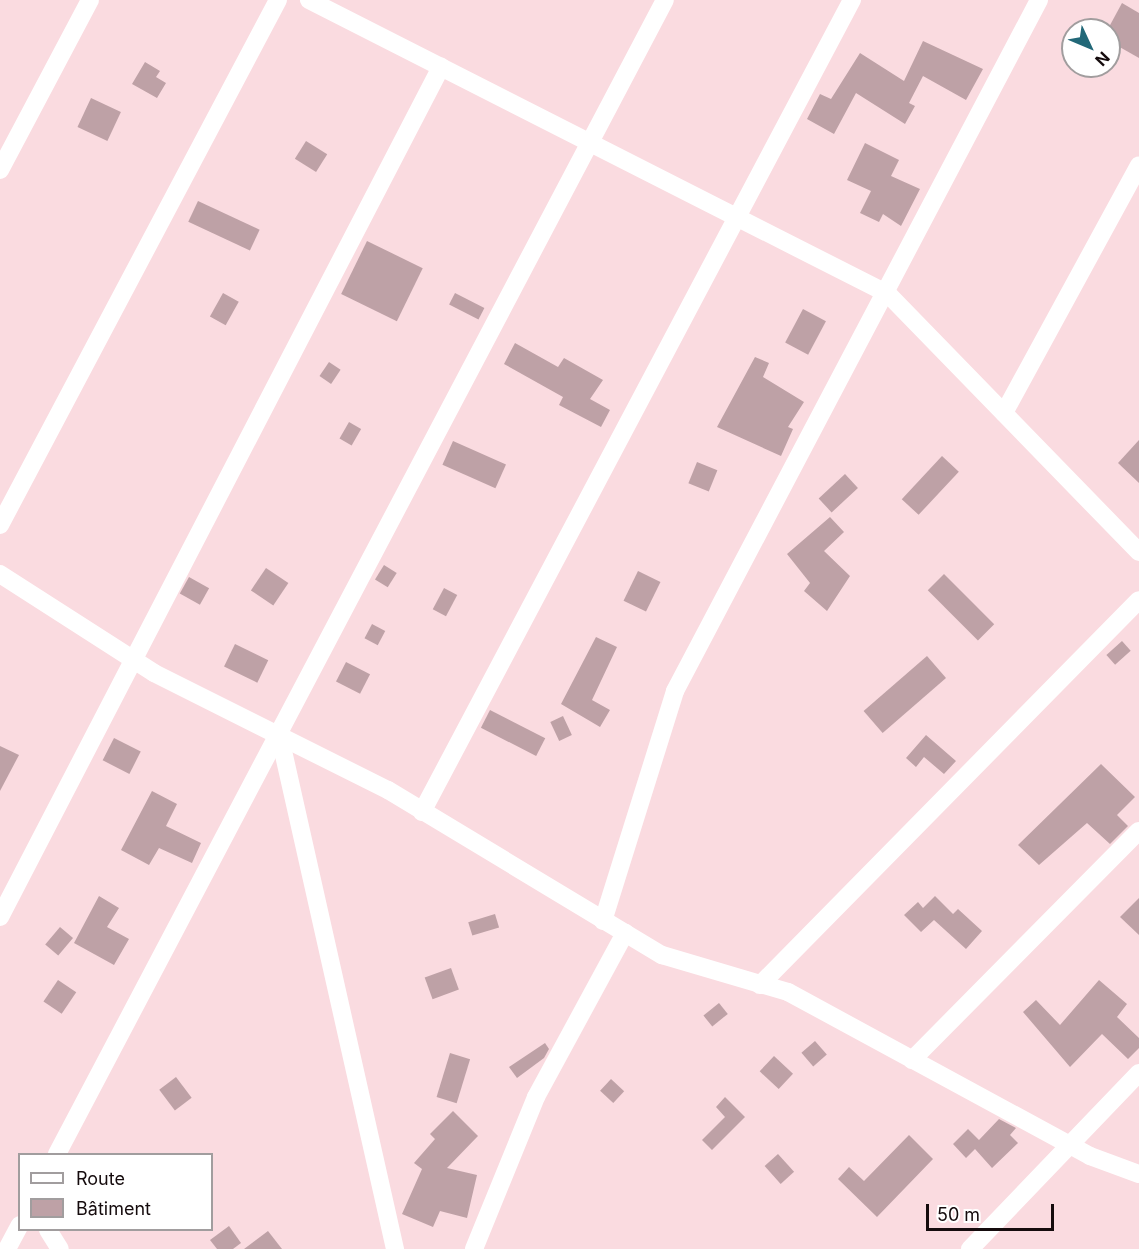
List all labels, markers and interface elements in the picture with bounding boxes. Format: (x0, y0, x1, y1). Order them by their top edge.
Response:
north arrow (1061, 18, 1121, 78)
text: N (1091, 48, 1114, 70)
legend (18, 1153, 213, 1231)
text: Route (76, 1168, 125, 1189)
scale bar (929, 1192, 1056, 1230)
text: Bâtiment (76, 1198, 151, 1219)
text: 50 m (937, 1204, 980, 1225)

